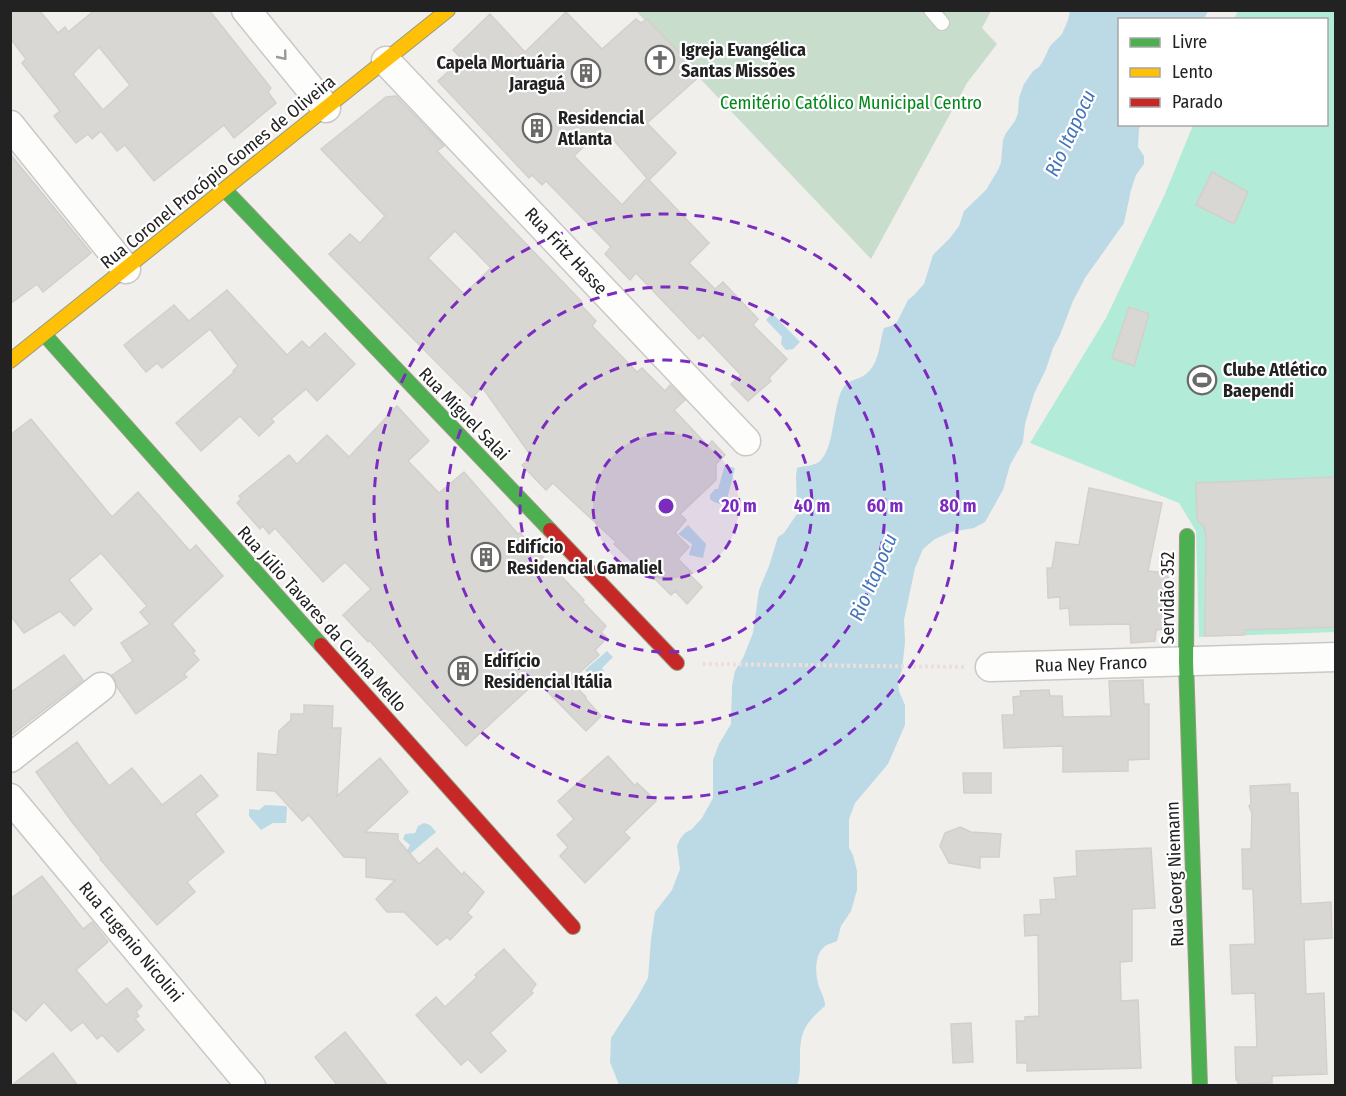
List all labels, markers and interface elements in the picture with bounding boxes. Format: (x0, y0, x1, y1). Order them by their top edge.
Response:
legend (1118, 18, 1328, 126)
text: Livre (1172, 31, 1207, 53)
place label: Igreja Evangélica Santas Missões (681, 39, 806, 82)
church icon: Igreja Evangélica Santas Missões (644, 44, 676, 76)
one-way arrow (276, 49, 287, 60)
place label: Capela Mortuária Jaraguá (436, 52, 565, 95)
building icon: Capela Mortuária Jaraguá (570, 57, 602, 89)
text: Lento (1172, 61, 1213, 83)
street label: Rua Coronel Procópio Gomes de Oliveira (96, 70, 340, 274)
water label: Rio Itapocu (1040, 86, 1100, 180)
text: Parado (1172, 91, 1223, 113)
park label: Cemitério Católico Municipal Centro (720, 92, 982, 114)
place label: Residencial Atlanta (557, 107, 644, 150)
building icon: Residencial Atlanta (521, 112, 553, 144)
street label: Rua Fritz Hasse (520, 203, 612, 299)
place label: Clube Atlético Baependi (1223, 359, 1328, 402)
street label: Rua Miguel Salai (414, 363, 514, 465)
sports icon: Clube Atlético Baependi (1186, 364, 1218, 396)
text: 20 m (720, 495, 757, 517)
text: 40 m (794, 495, 830, 517)
text: 60 m (867, 495, 903, 517)
text: 80 m (940, 495, 976, 517)
centre of rings (656, 496, 676, 516)
street label: Rua Júlio Tavares da Cunha Mello (233, 522, 411, 716)
water label: Rio Itapocu (844, 530, 902, 624)
place label: Edifício Residencial Gamaliel (507, 536, 663, 579)
building icon: Edifício Residencial Gamaliel (470, 541, 502, 573)
street label: Servidão 352 (1157, 551, 1179, 644)
place label: Edifício Residencial Itália (484, 650, 612, 693)
street label: Rua Ney Franco (1034, 651, 1148, 677)
building icon: Edifício Residencial Itália (447, 655, 479, 687)
street label: Rua Georg Niemann (1161, 801, 1189, 947)
street label: Rua Eugenio Nicolini (74, 877, 188, 1007)

